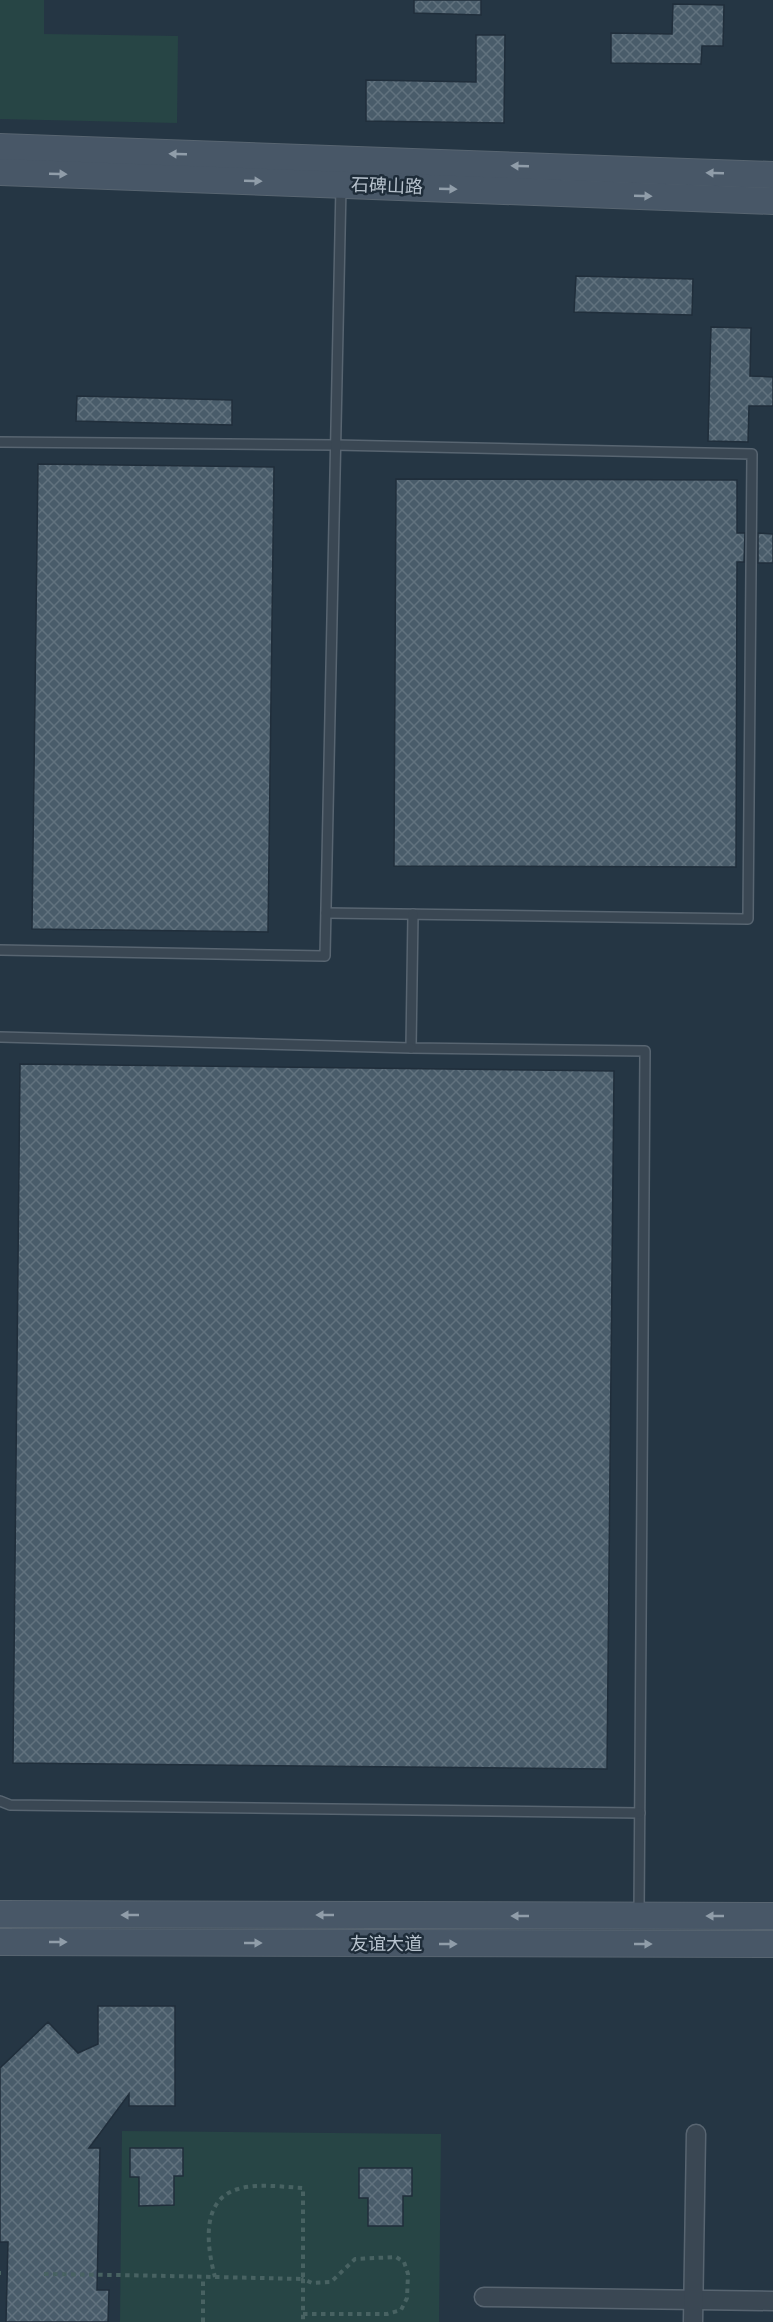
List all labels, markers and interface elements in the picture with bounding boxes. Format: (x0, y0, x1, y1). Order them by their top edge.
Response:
one-way arrow (168, 149, 187, 159)
one-way arrow (510, 162, 529, 171)
one-way arrow (49, 169, 68, 179)
one-way arrow (705, 169, 724, 178)
street label: 石碑山路 (351, 174, 423, 198)
one-way arrow (244, 177, 263, 186)
one-way arrow (439, 184, 458, 193)
one-way arrow (634, 191, 653, 201)
one-way arrow (120, 1910, 139, 1920)
one-way arrow (315, 1910, 334, 1920)
one-way arrow (510, 1911, 529, 1921)
one-way arrow (705, 1911, 724, 1921)
street label: 友谊大道 (350, 1933, 422, 1955)
one-way arrow (49, 1938, 68, 1947)
one-way arrow (244, 1938, 263, 1948)
one-way arrow (439, 1939, 458, 1949)
one-way arrow (634, 1939, 653, 1949)

